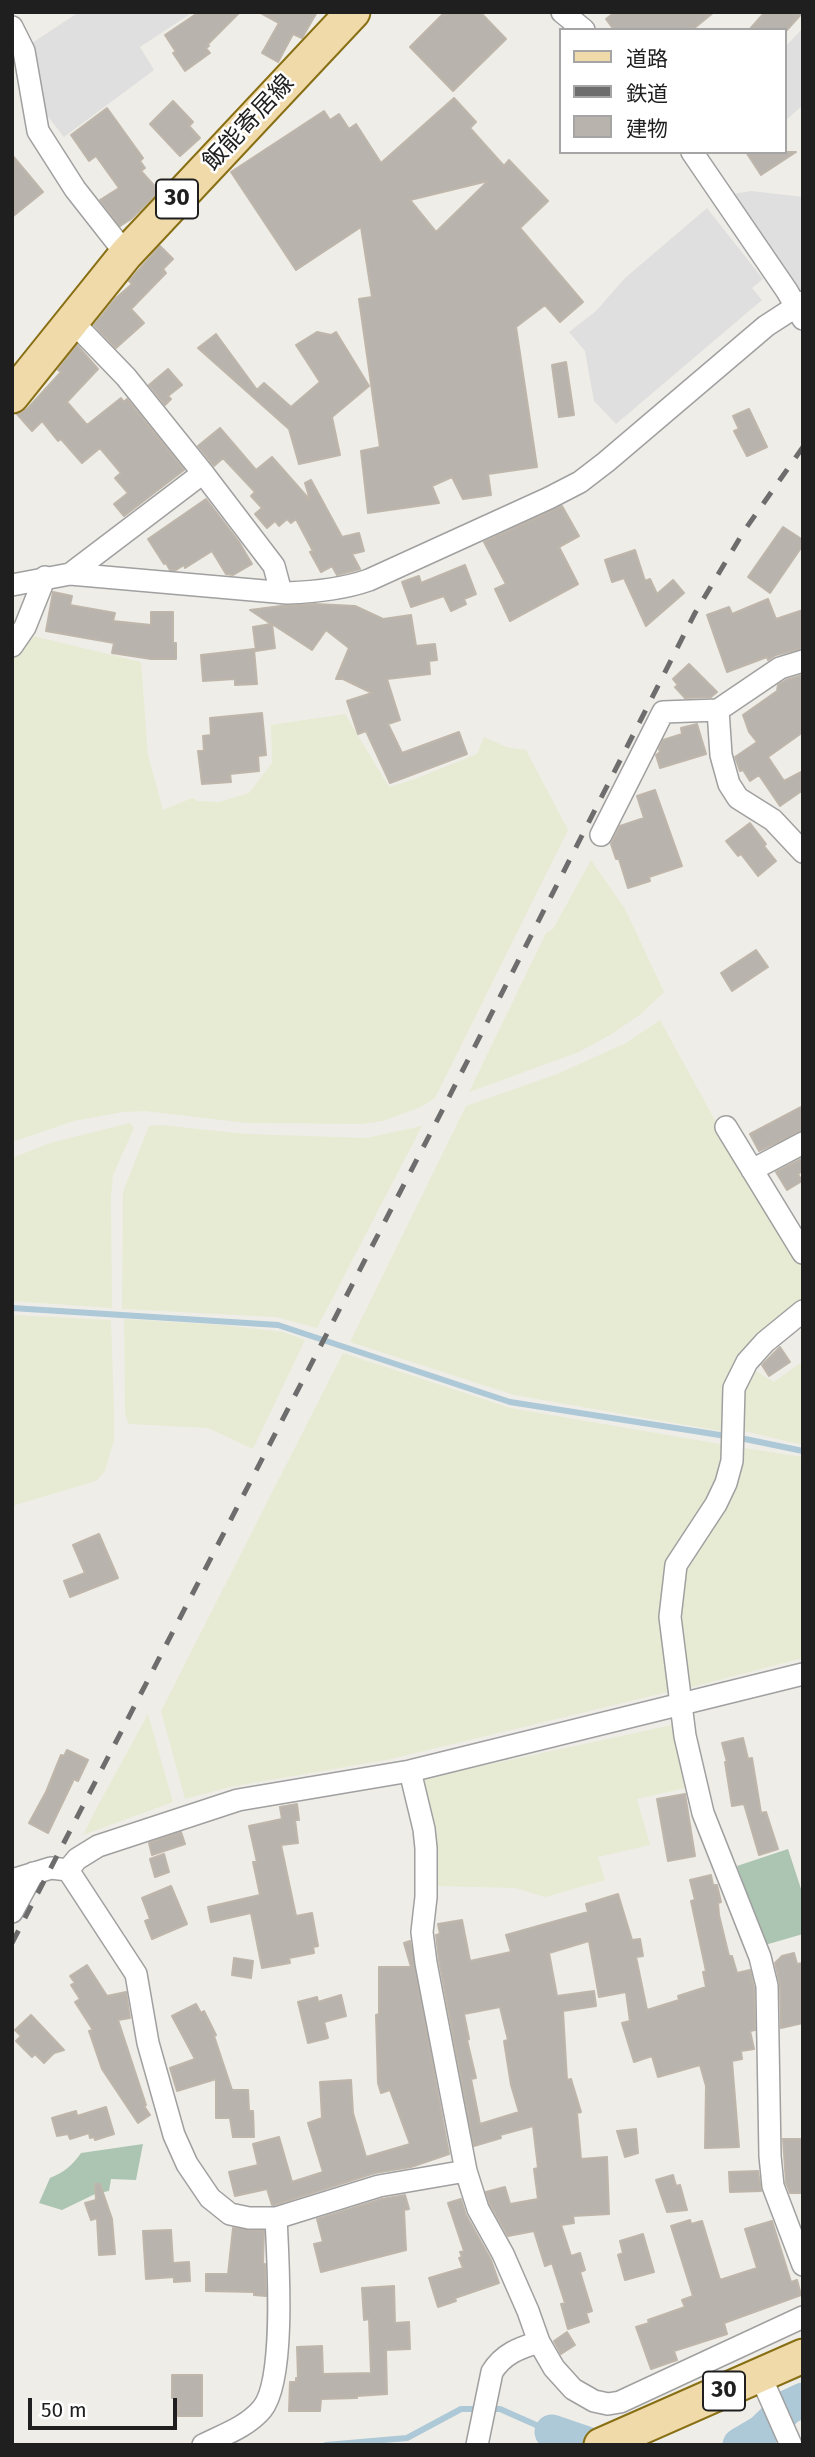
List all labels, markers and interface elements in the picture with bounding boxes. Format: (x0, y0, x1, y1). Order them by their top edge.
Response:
legend (560, 28, 787, 154)
text: 道路 (626, 46, 668, 72)
street label: 飯能寄居線 (198, 69, 300, 177)
text: 鉄道 (626, 81, 668, 107)
text: 建物 (626, 116, 668, 142)
road number: 30 (156, 180, 198, 218)
road number: 30 (703, 2372, 745, 2410)
scale bar (32, 2384, 180, 2428)
text: 50 m (41, 2397, 87, 2423)

